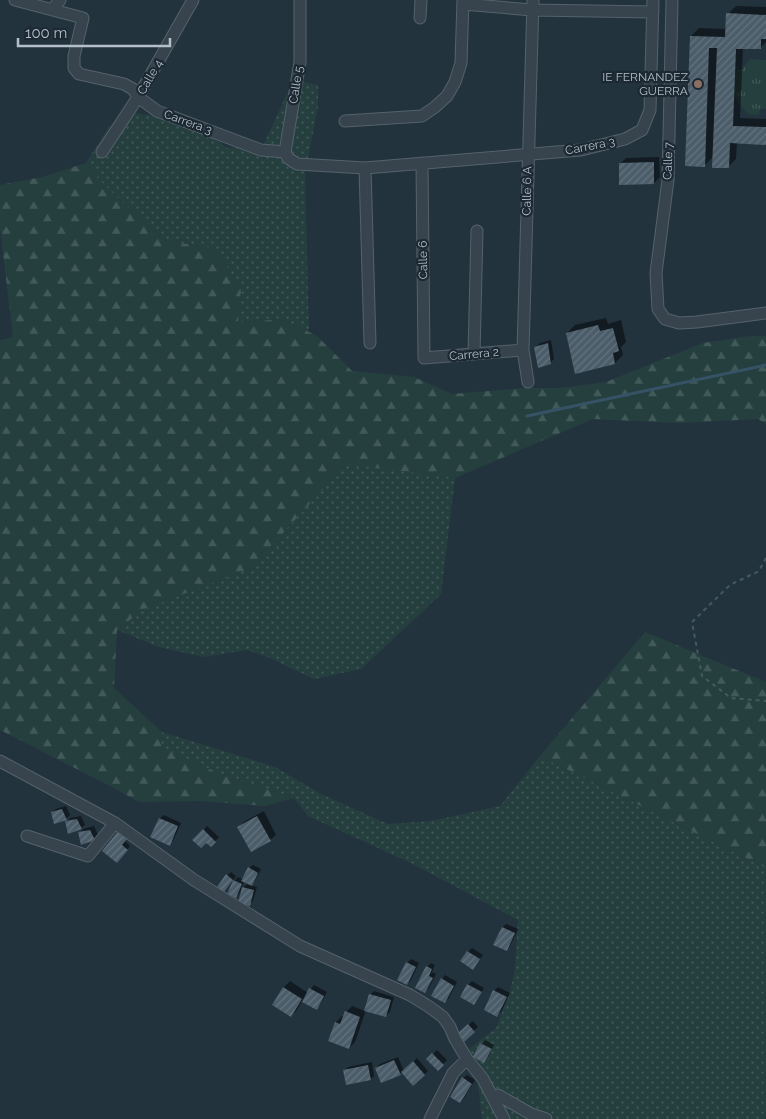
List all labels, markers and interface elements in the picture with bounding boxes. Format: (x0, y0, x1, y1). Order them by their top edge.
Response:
scale bar (18, 15, 170, 47)
text: 100 m (25, 24, 67, 42)
street label: Calle 4 (134, 57, 166, 97)
street label: Calle 5 (286, 65, 306, 105)
place label: IE FERNANDEZ GUERRA (602, 70, 688, 98)
marker: IE FERNANDEZ GUERRA (692, 78, 704, 90)
street label: Carrera 3 (162, 107, 214, 137)
street label: Carrera 3 (564, 134, 616, 158)
street label: Calle 7 (660, 141, 676, 180)
street label: Calle 6 A (520, 166, 534, 216)
street label: Calle 6 (416, 241, 430, 279)
street label: Carrera 2 (448, 345, 500, 363)

